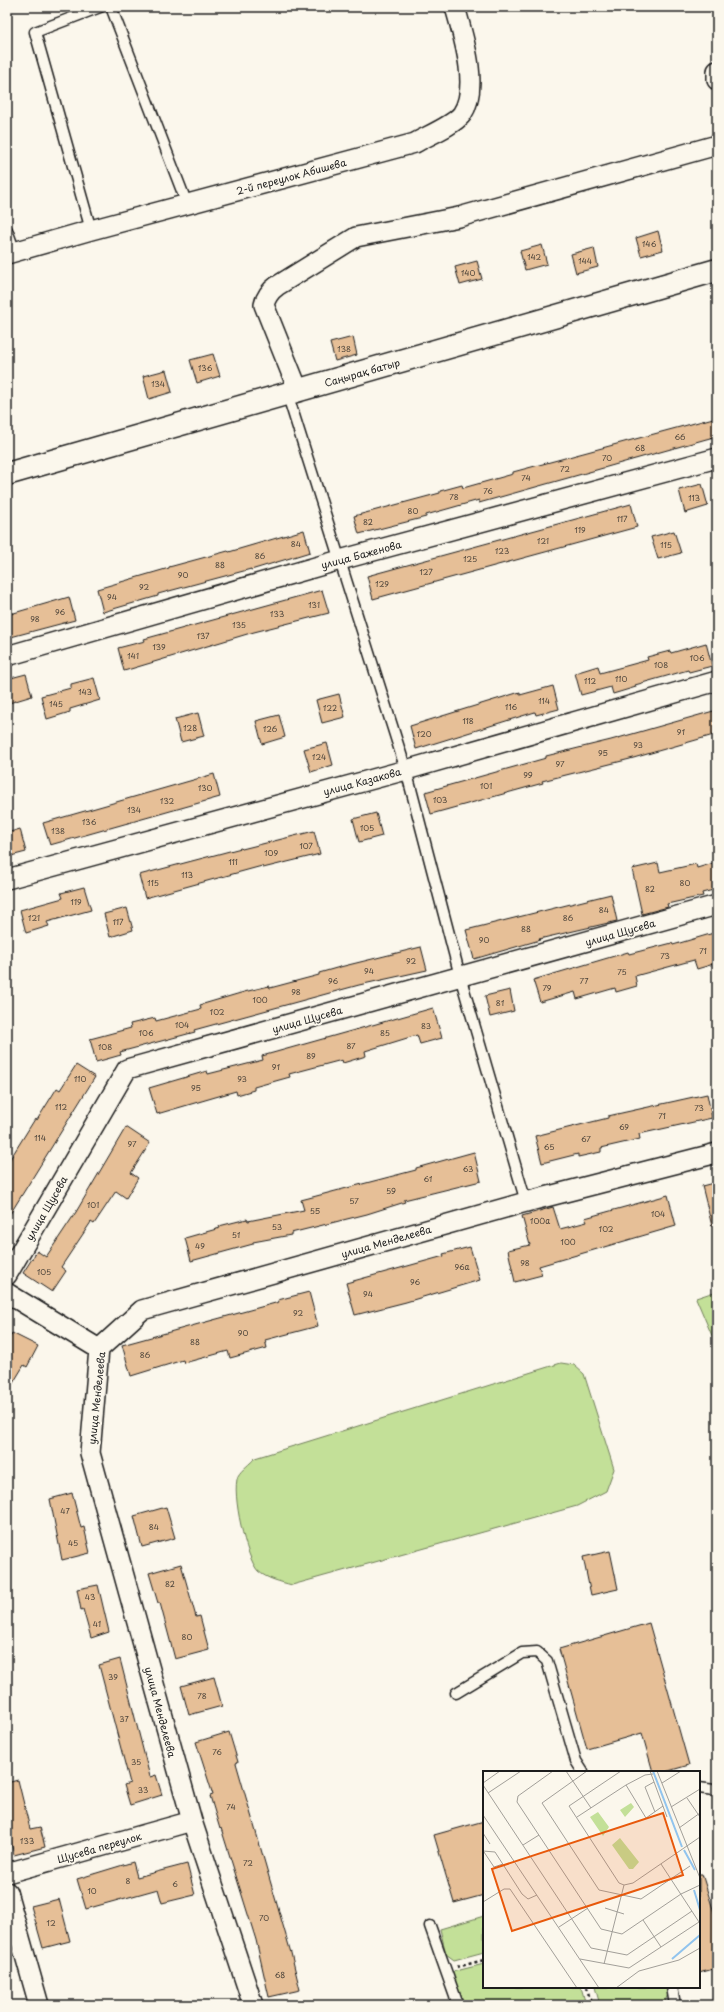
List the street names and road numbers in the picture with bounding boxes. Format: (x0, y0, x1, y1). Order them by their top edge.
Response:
street label: 2-й переулок Абишева (234, 154, 349, 199)
street label: Саңырақ батыр (323, 354, 402, 390)
street label: улица Баженова (319, 536, 404, 572)
street label: улица Казакова (321, 763, 403, 799)
street label: улица Щусева (583, 915, 658, 950)
street label: улица Щусева (270, 1002, 345, 1037)
street label: улица Щусева (21, 1172, 72, 1244)
street label: улица Менделеева (339, 1221, 434, 1261)
street label: улица Менделеева (84, 1350, 108, 1445)
street label: улица Менделеева (142, 1665, 181, 1760)
street label: Щусева переулок (55, 1828, 143, 1867)

